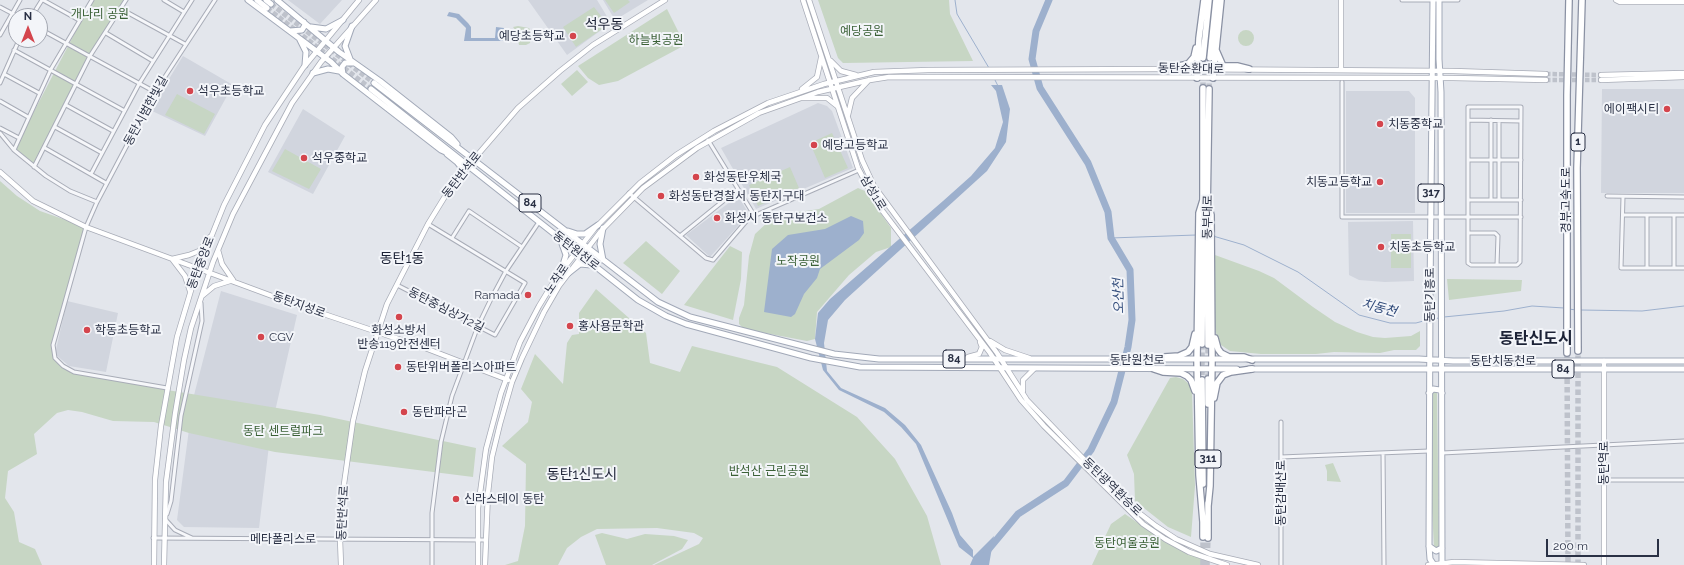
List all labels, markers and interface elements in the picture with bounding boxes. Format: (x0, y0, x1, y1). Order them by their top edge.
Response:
park label: 개나리 공원 (71, 7, 129, 21)
north arrow (8, 8, 48, 48)
text: N (24, 10, 32, 23)
district label: 석우동 (585, 17, 623, 33)
park label: 예당공원 (840, 24, 884, 38)
place label: 예당초등학교 (499, 29, 565, 43)
marker: 예당초등학교 (568, 31, 578, 41)
park label: 하늘빛공원 (628, 33, 684, 47)
street label: 동탄순환대로 (1158, 61, 1224, 77)
street label: 동탄시범한빛길 (121, 74, 171, 148)
place label: 석우초등학교 (198, 84, 264, 98)
marker: 석우초등학교 (185, 86, 195, 96)
place label: 에이팩시티 (1604, 102, 1659, 116)
marker: 에이팩시티 (1662, 104, 1672, 114)
place label: 치동중학교 (1388, 117, 1443, 131)
marker: 치동중학교 (1375, 119, 1385, 129)
road number: 1 (1571, 133, 1585, 151)
place label: 예당고등학교 (822, 138, 888, 152)
marker: 예당고등학교 (809, 140, 819, 150)
street label: 동탄반석로 (439, 149, 485, 201)
place label: 석우중학교 (312, 151, 367, 165)
marker: 석우중학교 (299, 153, 309, 163)
street label: 경부고속도로 (1559, 167, 1573, 233)
place label: 화성동탄우체국 (704, 170, 781, 184)
marker: 화성동탄우체국 (691, 172, 701, 182)
street label: 삼성1로 (857, 173, 889, 213)
place label: 치동고등학교 (1306, 175, 1372, 189)
marker: 치동고등학교 (1375, 177, 1385, 187)
road number: 317 (1418, 184, 1444, 202)
place label: 화성동탄경찰서 동탄지구대 (669, 189, 805, 203)
marker: 화성동탄경찰서 동탄지구대 (656, 191, 666, 201)
road number: 84 (519, 194, 541, 212)
street label: 동부대로 (1200, 195, 1216, 239)
place label: 화성시 동탄구보건소 (725, 211, 827, 225)
marker: 화성시 동탄구보건소 (712, 213, 722, 223)
street label: 동탄원천로 (550, 228, 602, 274)
street label: 동탄중앙로 (184, 235, 218, 291)
place label: 치동초등학교 (1389, 240, 1455, 254)
marker: 치동초등학교 (1376, 242, 1386, 252)
district label: 동탄1동 (380, 251, 424, 267)
park label: 노작공원 (776, 254, 820, 268)
street label: 노작로 (542, 261, 572, 297)
street label: 동탄기흥로 (1423, 267, 1437, 323)
water label: 오산천 (1111, 278, 1127, 314)
street label: 동탄중심상가2길 (406, 285, 486, 335)
place label: Ramada (474, 288, 520, 302)
street label: 동탄지성로 (271, 289, 327, 321)
marker: Ramada (523, 290, 533, 300)
water label: 치동천 (1360, 296, 1398, 320)
marker: 화성소방서 반송119안전센터 (394, 312, 404, 322)
place label: 홍사용문학관 (578, 319, 644, 333)
marker: 홍사용문학관 (565, 321, 575, 331)
place label: 학동초등학교 (95, 323, 161, 337)
place label: 화성소방서 반송119안전센터 (357, 323, 441, 351)
marker: 학동초등학교 (82, 325, 92, 335)
district label: 동탄신도시 (1499, 329, 1573, 349)
place label: CGV (269, 330, 294, 344)
marker: CGV (256, 332, 266, 342)
road number: 84 (943, 350, 965, 368)
street label: 동탄원천로 (1109, 353, 1165, 367)
street label: 동탄치동천로 (1470, 354, 1536, 368)
place label: 동탄위버폴리스아파트 (406, 360, 516, 374)
road number: 84 (1552, 360, 1574, 378)
marker: 동탄위버폴리스아파트 (393, 362, 403, 372)
place label: 동탄파라곤 (412, 405, 467, 419)
marker: 동탄파라곤 (399, 407, 409, 417)
park label: 동탄 센트럴파크 (243, 424, 323, 438)
street label: 동탄역로 (1597, 441, 1611, 485)
road number: 311 (1195, 450, 1221, 468)
street label: 동탄광역환승로 (1079, 455, 1145, 519)
street label: 동탄감배산로 (1274, 460, 1288, 526)
park label: 반석산 근린공원 (729, 464, 809, 478)
district label: 동탄1신도시 (547, 467, 617, 483)
street label: 동탄반석로 (334, 485, 352, 541)
place label: 신라스테이 동탄 (464, 492, 544, 506)
marker: 신라스테이 동탄 (451, 494, 461, 504)
scale bar (1548, 531, 1661, 557)
street label: 메타폴리스로 (250, 532, 316, 546)
park label: 동탄여울공원 (1094, 536, 1160, 550)
text: 200 m (1553, 539, 1588, 553)

